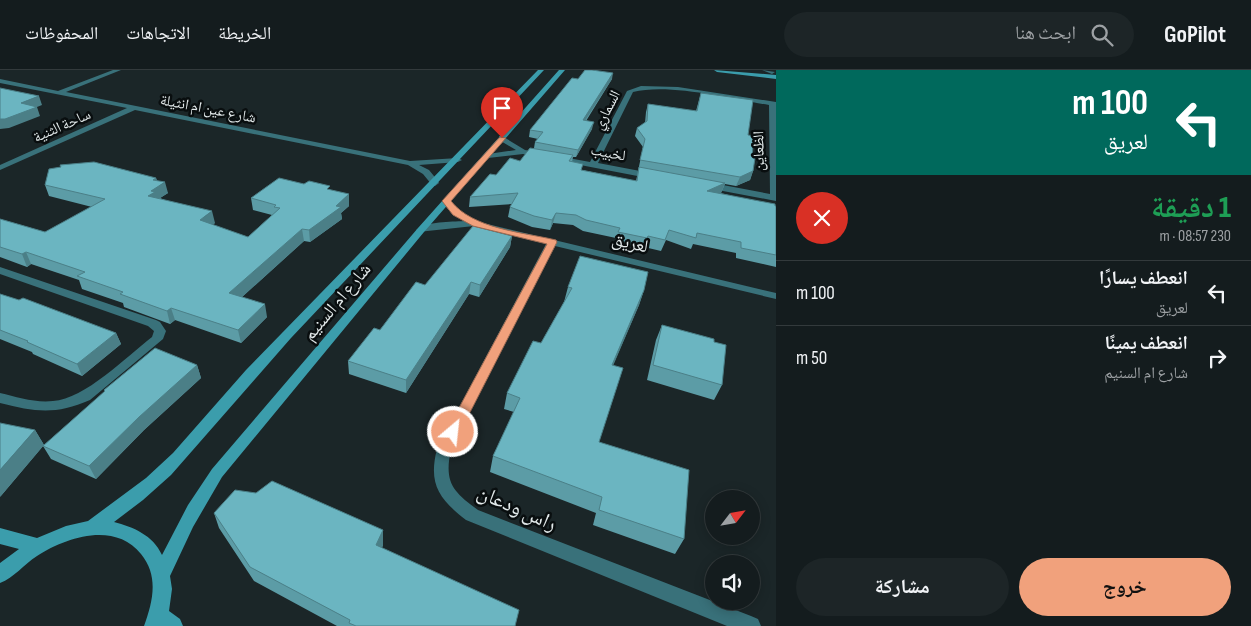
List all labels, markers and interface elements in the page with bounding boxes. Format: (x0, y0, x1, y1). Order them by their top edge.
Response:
search box (784, 12, 1134, 57)
text: GoPilot (1164, 20, 1226, 49)
icon: search (1088, 21, 1116, 49)
text: ابحث هنا (1015, 22, 1076, 45)
text: المحفوظات (25, 23, 98, 44)
text: الاتجاهات (126, 23, 190, 44)
text: الخريطة (218, 23, 271, 44)
text: 100 m (1072, 82, 1148, 125)
pin (481, 87, 523, 138)
street label: السماري (589, 87, 627, 134)
street label: شارع عين ام انثيلة (158, 90, 258, 128)
icon: left (1166, 90, 1231, 155)
icon: arrive (488, 94, 516, 122)
street label: ساحة الثنية (30, 105, 94, 147)
text: لعريق (1104, 129, 1148, 156)
street label: الظعاين (749, 131, 769, 171)
street label: لخبيب (589, 141, 627, 165)
text: 1 دقيقة (1151, 190, 1231, 226)
button: close (796, 192, 848, 244)
text: 230 m · 08:57 (1160, 227, 1231, 246)
street label: لعريق (610, 229, 650, 257)
street label: شارع ام السنيم (299, 259, 376, 346)
text: انعطف يسارًا (1099, 267, 1188, 290)
icon: left (1203, 279, 1231, 307)
text: 100 m (796, 282, 835, 305)
text: لعريق (1156, 299, 1188, 318)
text: انعطف يمينًا (1104, 332, 1188, 355)
icon: right (1203, 344, 1231, 372)
text: 50 m (796, 347, 827, 370)
text: شارع ام السنيم (1104, 364, 1188, 383)
position arrow (426, 405, 478, 457)
street label: راس ودعان (473, 479, 561, 537)
north arrow (705, 490, 760, 545)
map controls (705, 490, 760, 610)
button: sound (705, 555, 760, 610)
button: مشاركة (796, 558, 1009, 616)
button: خروج (1019, 558, 1231, 616)

